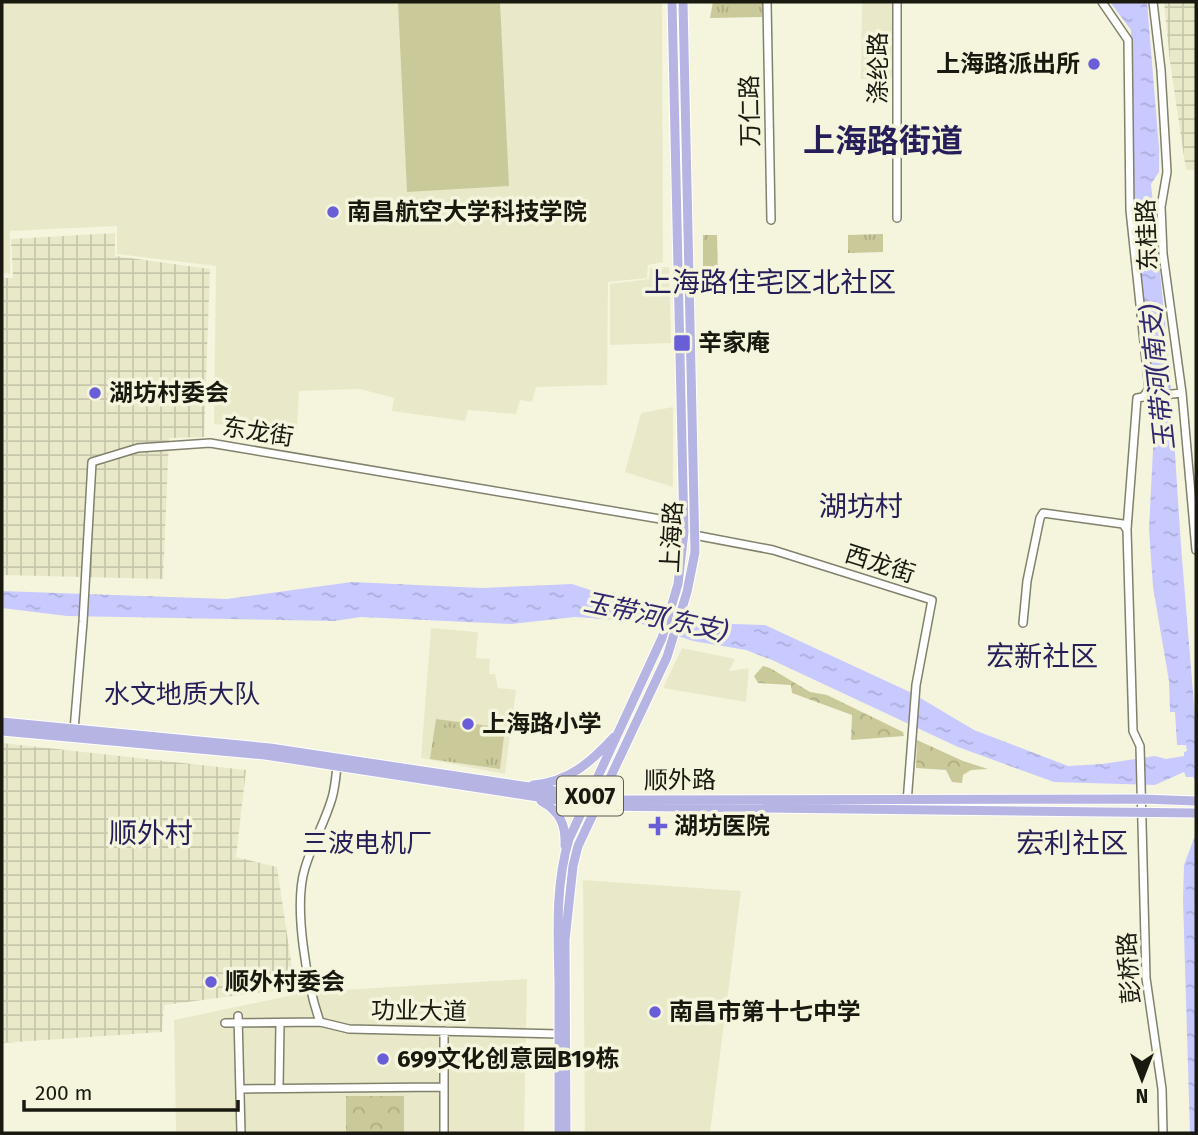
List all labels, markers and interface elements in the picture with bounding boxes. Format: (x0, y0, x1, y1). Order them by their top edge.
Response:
street label: 涤纶路 (864, 32, 892, 104)
place label: 上海路派出所 (936, 50, 1080, 78)
marker: 上海路派出所 (1086, 56, 1102, 72)
street label: 万仁路 (735, 75, 765, 147)
district label: 上海路街道 (803, 122, 963, 160)
place label: 南昌航空大学科技学院 (347, 198, 587, 226)
street label: 东桂路 (1132, 199, 1162, 271)
marker: 南昌航空大学科技学院 (325, 204, 341, 220)
district label: 上海路住宅区北社区 (644, 266, 896, 299)
water label: 玉带河(南支) (1135, 303, 1181, 451)
place label: 辛家庵 (698, 329, 770, 357)
marker: 辛家庵 (672, 333, 692, 353)
place label: 湖坊村委会 (109, 379, 229, 407)
marker: 湖坊村委会 (87, 385, 103, 401)
street label: 东龙街 (220, 413, 296, 451)
district label: 湖坊村 (819, 490, 903, 523)
street label: 上海路 (656, 500, 688, 574)
street label: 西龙街 (841, 540, 919, 588)
water label: 玉带河(东支) (581, 587, 731, 647)
district label: 宏新社区 (986, 640, 1098, 673)
district label: 水文地质大队 (104, 679, 260, 710)
place label: 上海路小学 (482, 710, 602, 738)
marker: 上海路小学 (460, 716, 476, 732)
street label: 顺外路 (644, 766, 716, 794)
road number: X007 (557, 776, 623, 816)
place label: 湖坊医院 (674, 812, 770, 840)
marker: 湖坊医院 (648, 816, 668, 836)
district label: 顺外村 (109, 817, 193, 850)
district label: 宏利社区 (1016, 827, 1128, 860)
district label: 三波电机厂 (302, 828, 432, 859)
street label: 彭桥路 (1113, 931, 1145, 1005)
place label: 顺外村委会 (225, 968, 345, 996)
marker: 顺外村委会 (203, 974, 219, 990)
street label: 功业大道 (371, 996, 467, 1026)
place label: 南昌市第十七中学 (669, 998, 861, 1026)
marker: 南昌市第十七中学 (647, 1004, 663, 1020)
north arrow (1107, 1044, 1177, 1114)
place label: 699文化创意园B19栋 (397, 1045, 619, 1073)
marker: 699文化创意园B19栋 (375, 1051, 391, 1067)
scale bar (24, 1068, 238, 1112)
text: 200 m (35, 1080, 92, 1106)
text: N (1136, 1084, 1148, 1107)

